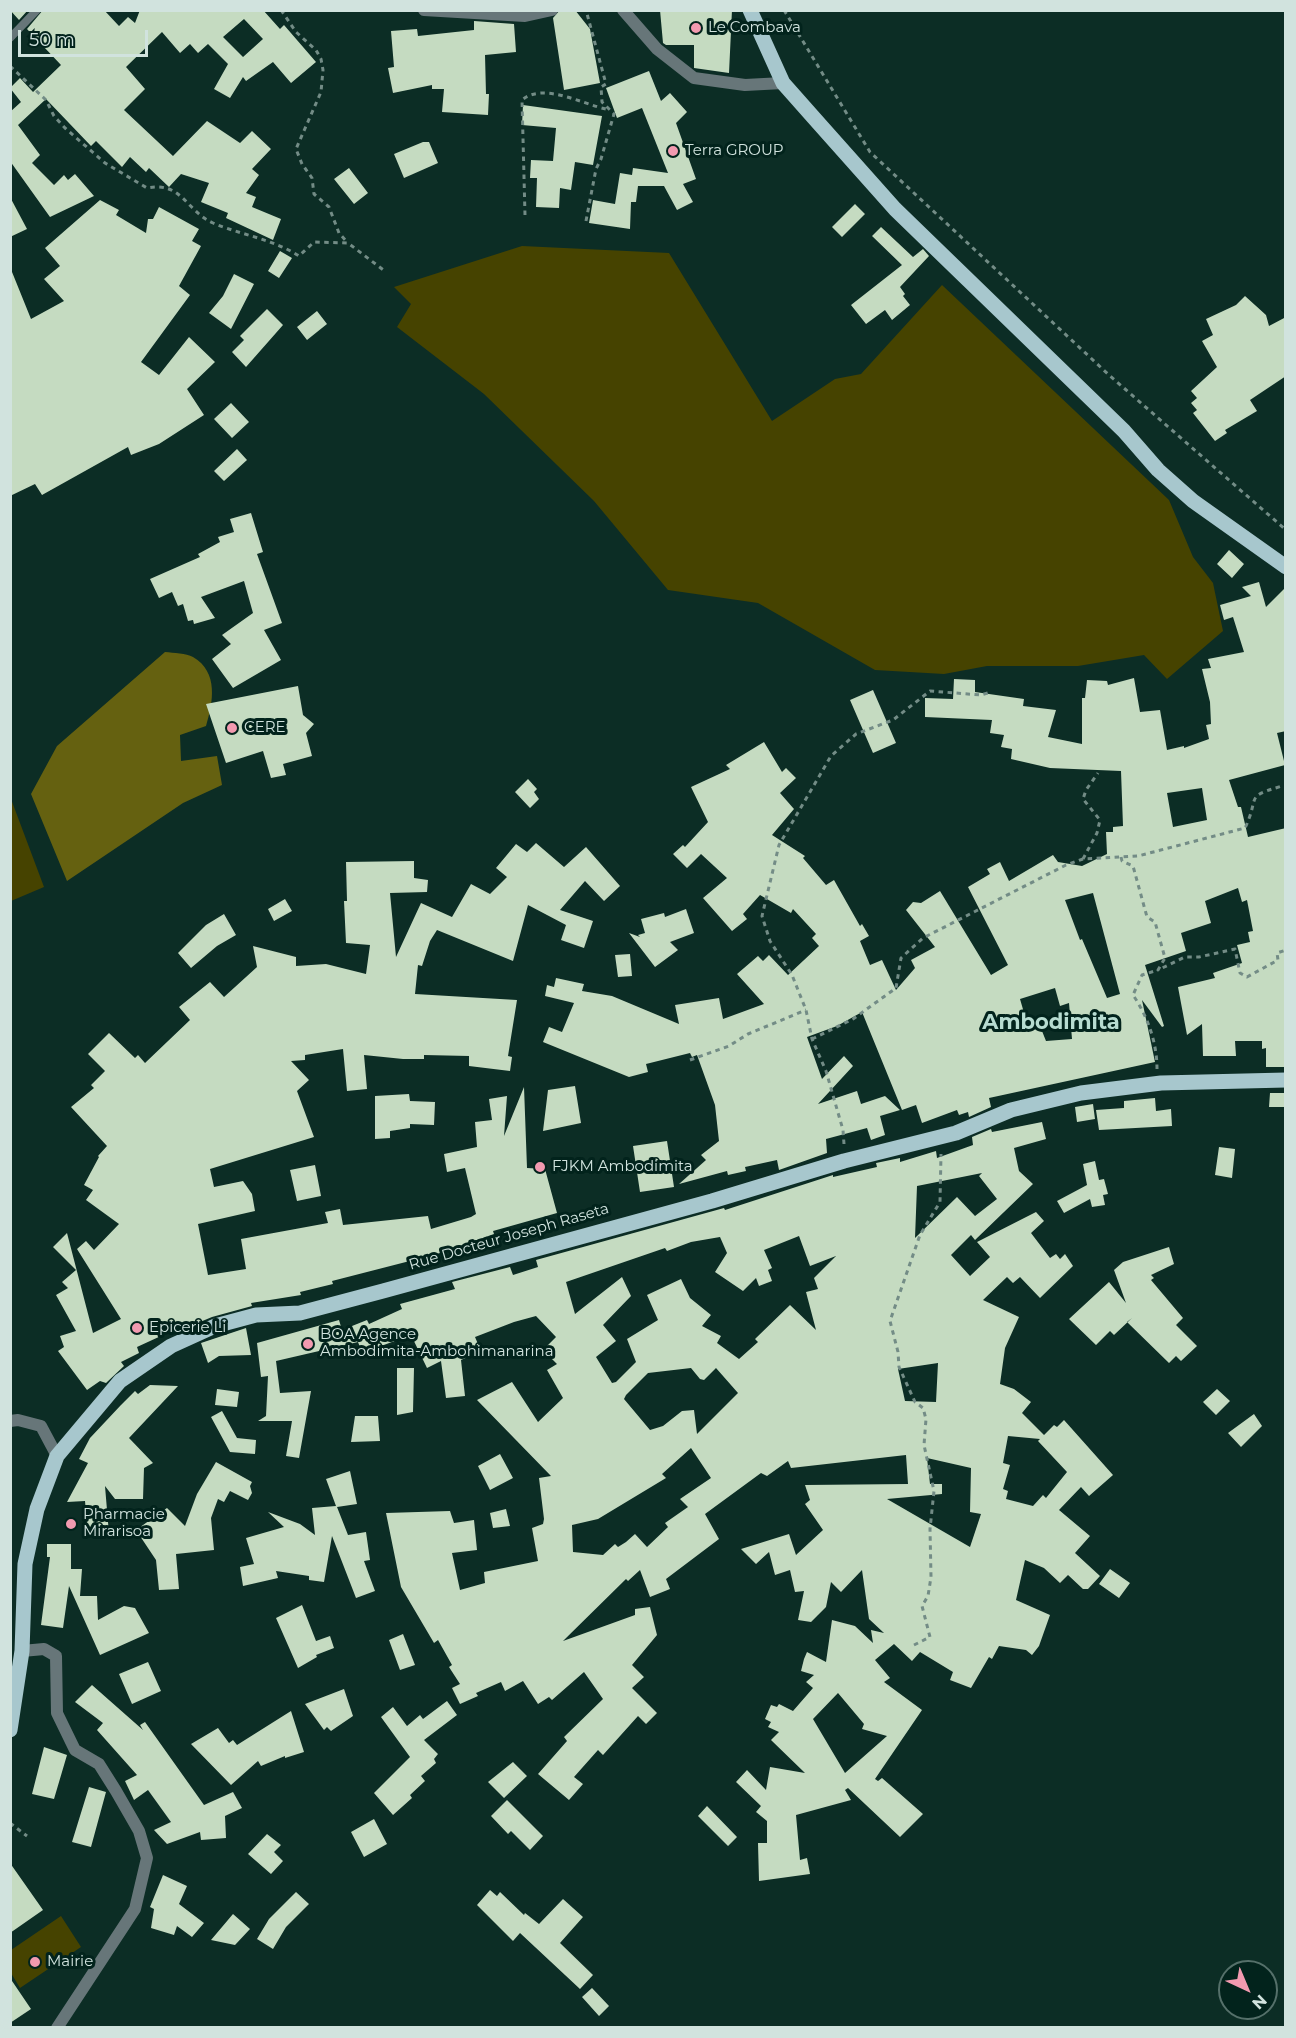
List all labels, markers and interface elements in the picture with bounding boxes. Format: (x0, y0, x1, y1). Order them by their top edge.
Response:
scale bar (21, 18, 152, 56)
place label: Le Combava (708, 19, 801, 37)
marker: Le Combava (689, 21, 703, 35)
text: 50 m (29, 29, 75, 51)
place label: Terra GROUP (685, 142, 784, 160)
marker: Terra GROUP (666, 144, 680, 158)
place label: CERE (244, 719, 286, 737)
marker: CERE (225, 721, 239, 735)
district label: Ambodimita (982, 1010, 1120, 1036)
place label: FJKM Ambodimita (552, 1158, 693, 1176)
marker: FJKM Ambodimita (533, 1160, 547, 1174)
street label: Rue Docteur Joseph Raseta (407, 1200, 611, 1274)
place label: Epicerie Li (149, 1319, 226, 1337)
marker: Epicerie Li (130, 1321, 144, 1335)
place label: BOA Agence Ambodimita-Ambohimanarina (320, 1326, 554, 1361)
marker: BOA Agence Ambodimita-Ambohimanarina (301, 1337, 315, 1351)
place label: Pharmacie Mirarisoa (83, 1506, 165, 1541)
marker: Pharmacie Mirarisoa (64, 1517, 78, 1531)
place label: Mairie (47, 1953, 93, 1971)
marker: Mairie (28, 1955, 42, 1969)
north arrow (1218, 1960, 1278, 2020)
text: N (1248, 1991, 1271, 2013)

